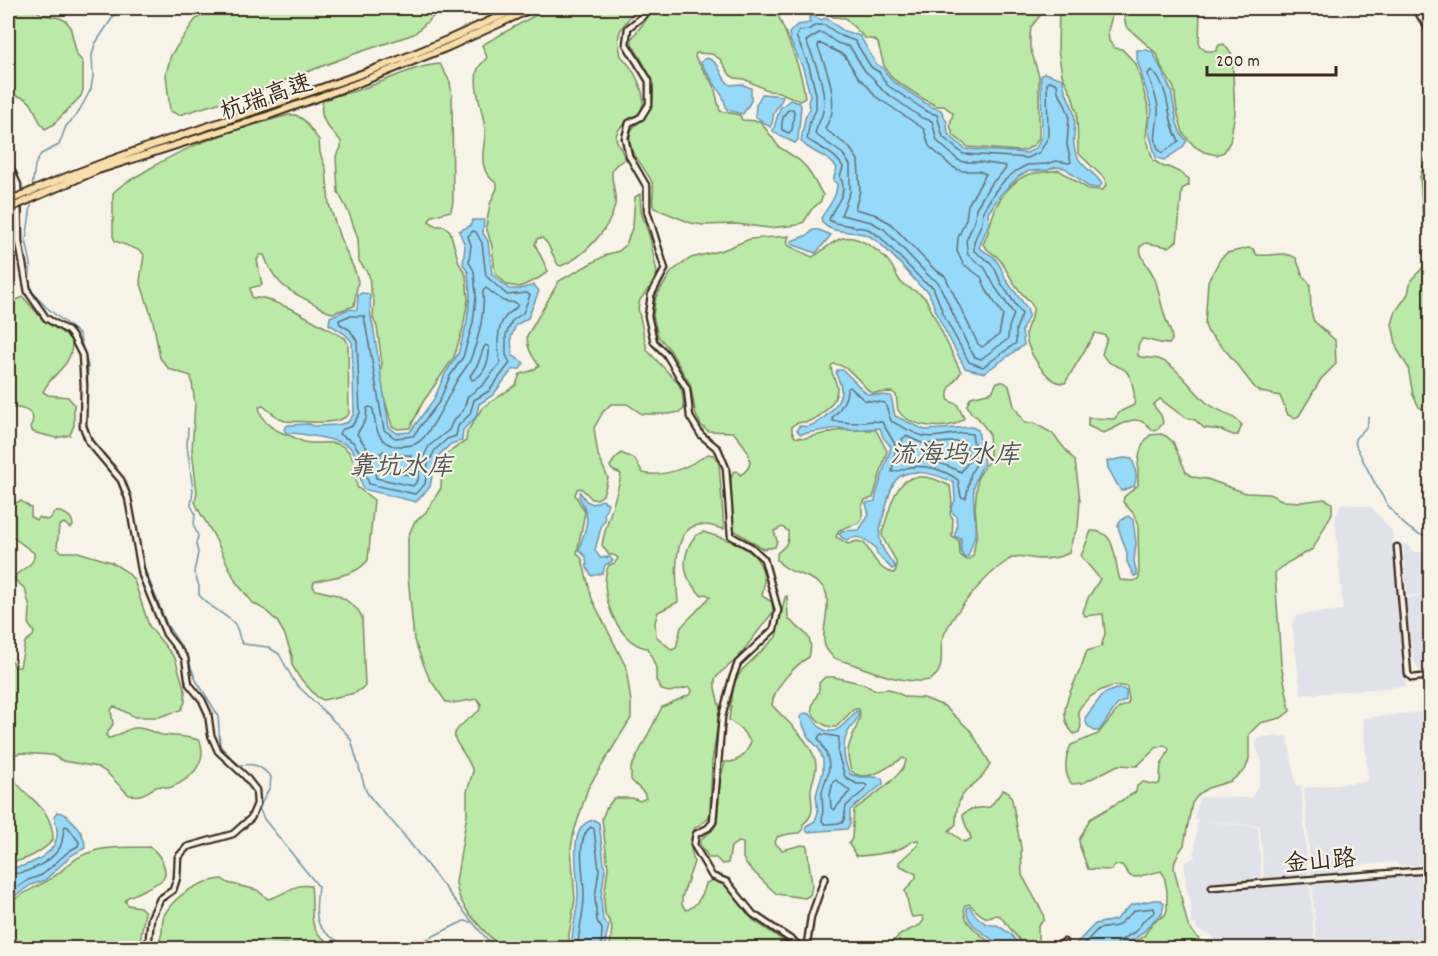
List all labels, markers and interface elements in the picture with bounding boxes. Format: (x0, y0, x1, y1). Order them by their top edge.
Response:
scale bar (1207, 39, 1336, 77)
text: 200 m (1216, 50, 1260, 75)
street label: 杭瑞高速 (216, 67, 318, 131)
water label: 流海坞水库 (890, 438, 1022, 475)
water label: 靠坑水库 (349, 450, 455, 487)
street label: 金山路 (1283, 843, 1358, 883)

